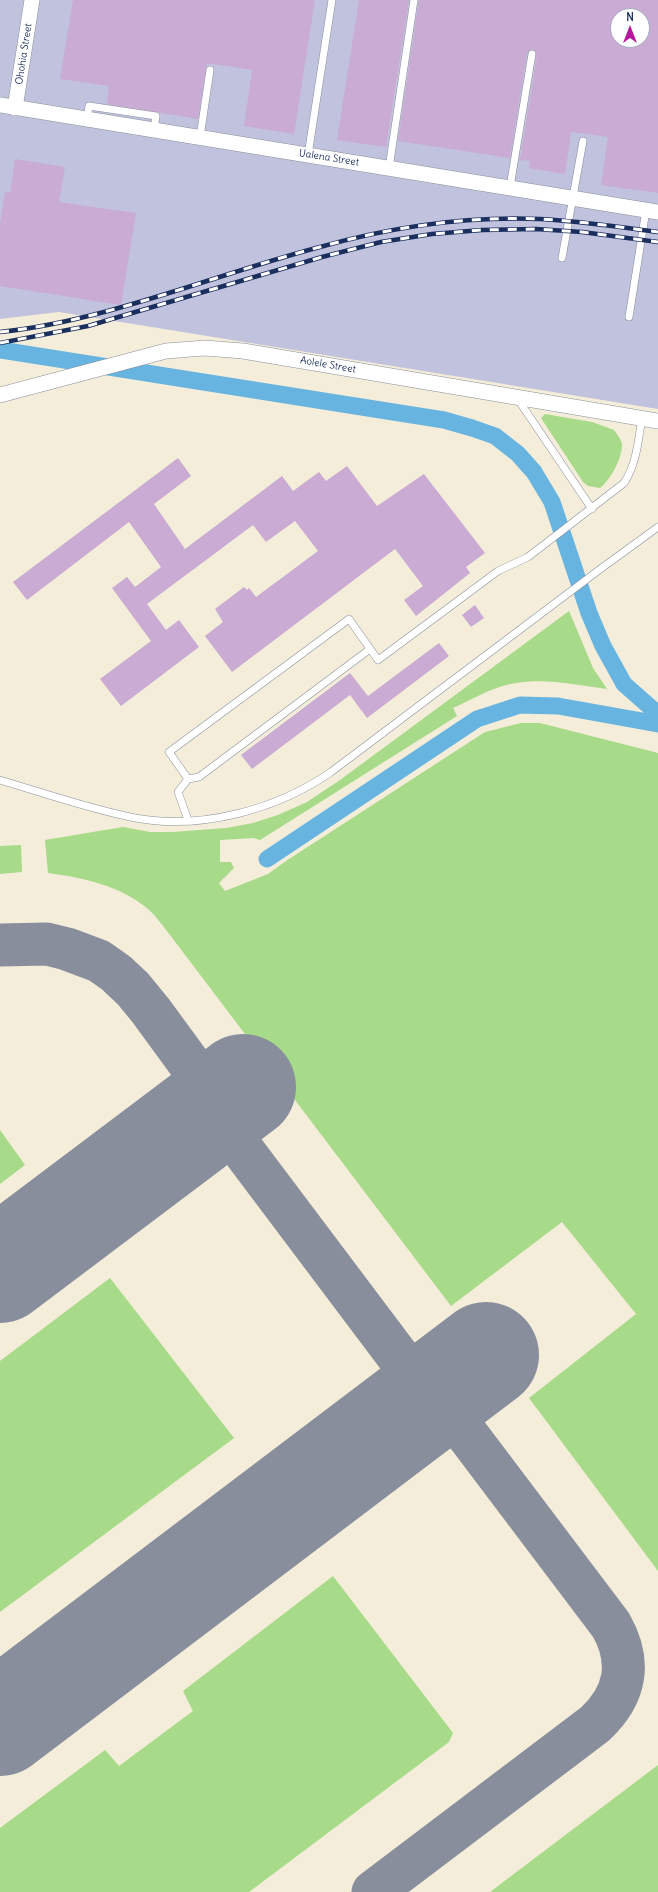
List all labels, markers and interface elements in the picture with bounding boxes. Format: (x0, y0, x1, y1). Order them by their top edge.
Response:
north arrow (610, 8, 650, 48)
text: N (626, 10, 634, 24)
street label: Ohohia Street (13, 22, 35, 86)
street label: Ualena Street (298, 147, 360, 169)
street label: Aolele Street (299, 354, 357, 376)

